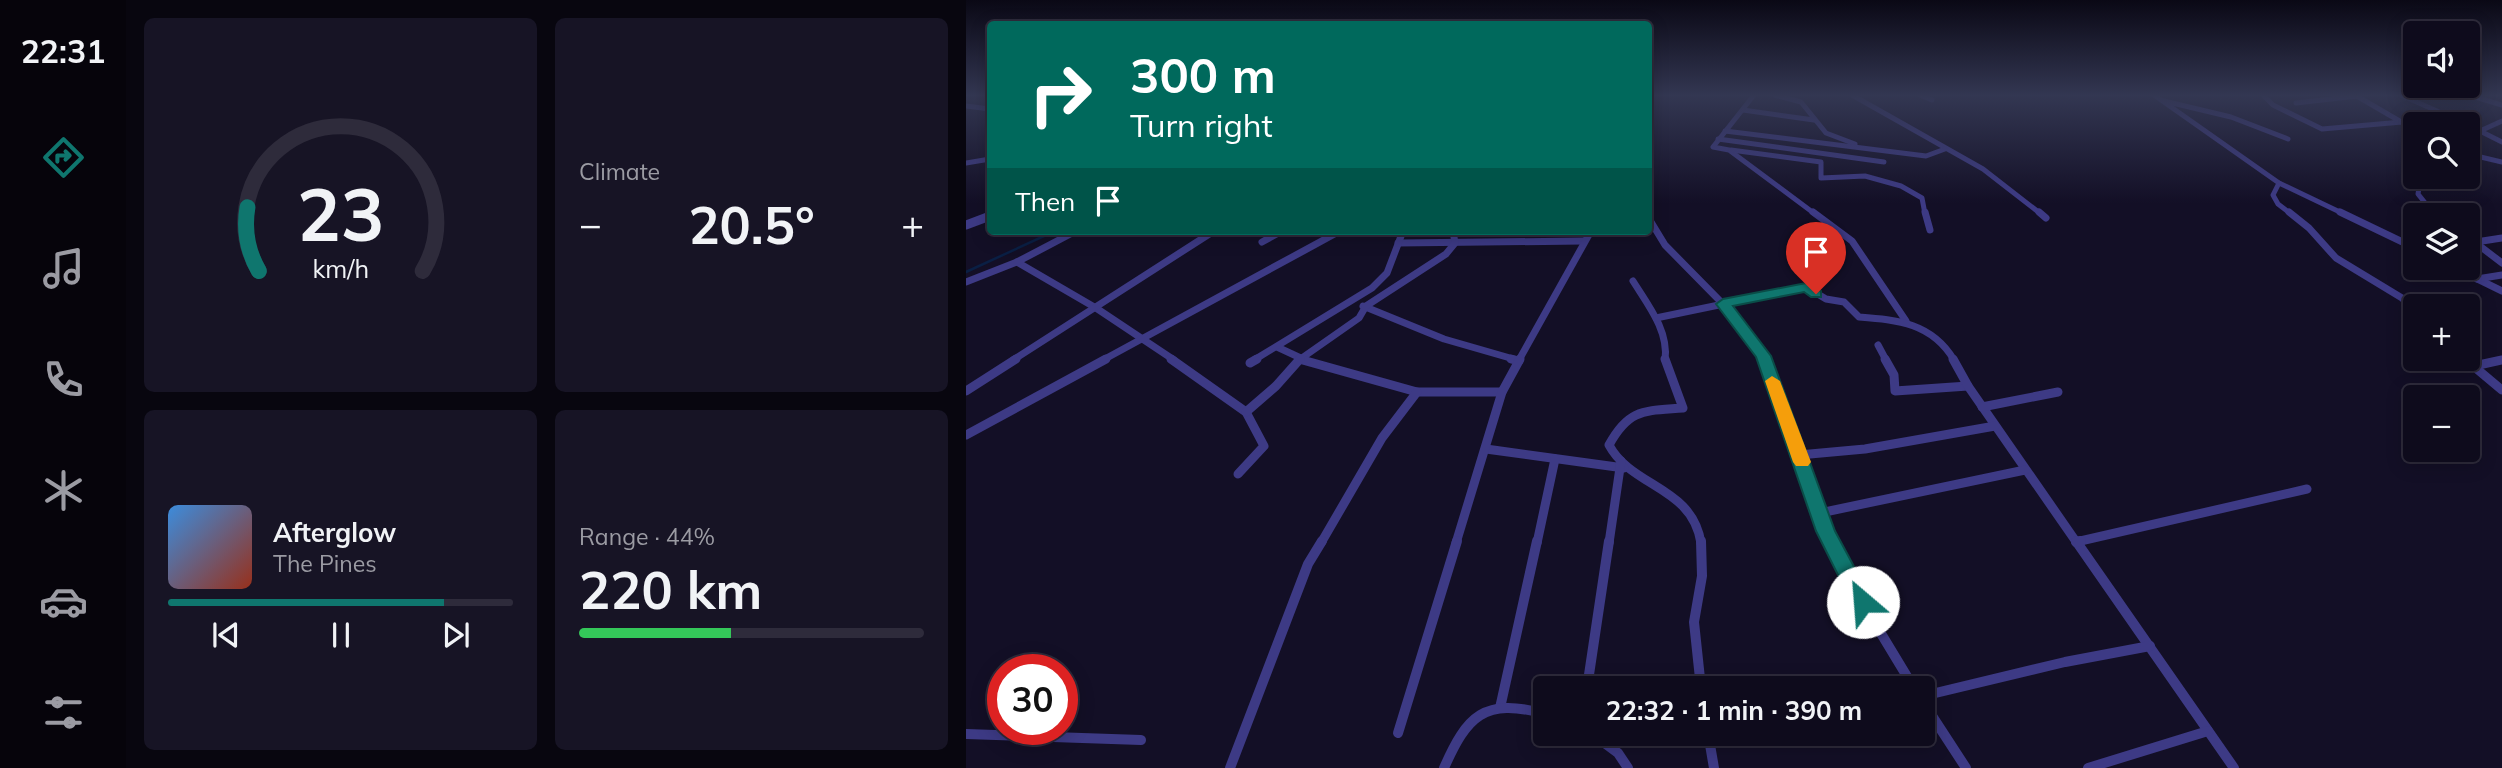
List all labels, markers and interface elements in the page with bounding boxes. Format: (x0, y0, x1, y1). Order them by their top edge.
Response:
map controls (2403, 21, 2480, 462)
button: sound (2403, 21, 2480, 98)
text: 22:31 (21, 31, 105, 71)
text: 300 m (1130, 44, 1276, 105)
icon: right (1015, 49, 1106, 140)
text: Turn right (1130, 105, 1273, 145)
button: search (2403, 112, 2480, 189)
icon: directions (39, 133, 88, 182)
text: Climate (579, 157, 660, 186)
text: 23 (297, 168, 384, 259)
icon: arrive (1089, 182, 1127, 220)
text: Then (1015, 185, 1075, 218)
text: 20.5° (688, 192, 815, 257)
text: − (579, 200, 602, 248)
text: + (901, 200, 924, 248)
button: layers (2403, 203, 2480, 280)
pin (1786, 222, 1846, 294)
icon: arrive (1797, 233, 1835, 271)
icon: music (39, 244, 88, 293)
text: km/h (312, 253, 369, 284)
button: + (2403, 294, 2480, 371)
icon: phone (39, 355, 88, 404)
button: − (2403, 385, 2480, 462)
icon: climate (39, 466, 88, 515)
text: Afterglow (273, 516, 396, 549)
text: Range · 44% (579, 522, 715, 551)
text: The Pines (273, 549, 377, 578)
text: 220 km (579, 557, 762, 622)
position arrow (1826, 565, 1900, 639)
icon: car (39, 577, 88, 626)
icon: previous (207, 616, 245, 654)
icon: pause (322, 616, 360, 654)
icon: next (437, 616, 475, 654)
speed limit sign: 30 (987, 654, 1078, 745)
icon: filters (39, 688, 88, 737)
text: 22:32 · 1 min · 390 m (1606, 694, 1862, 727)

